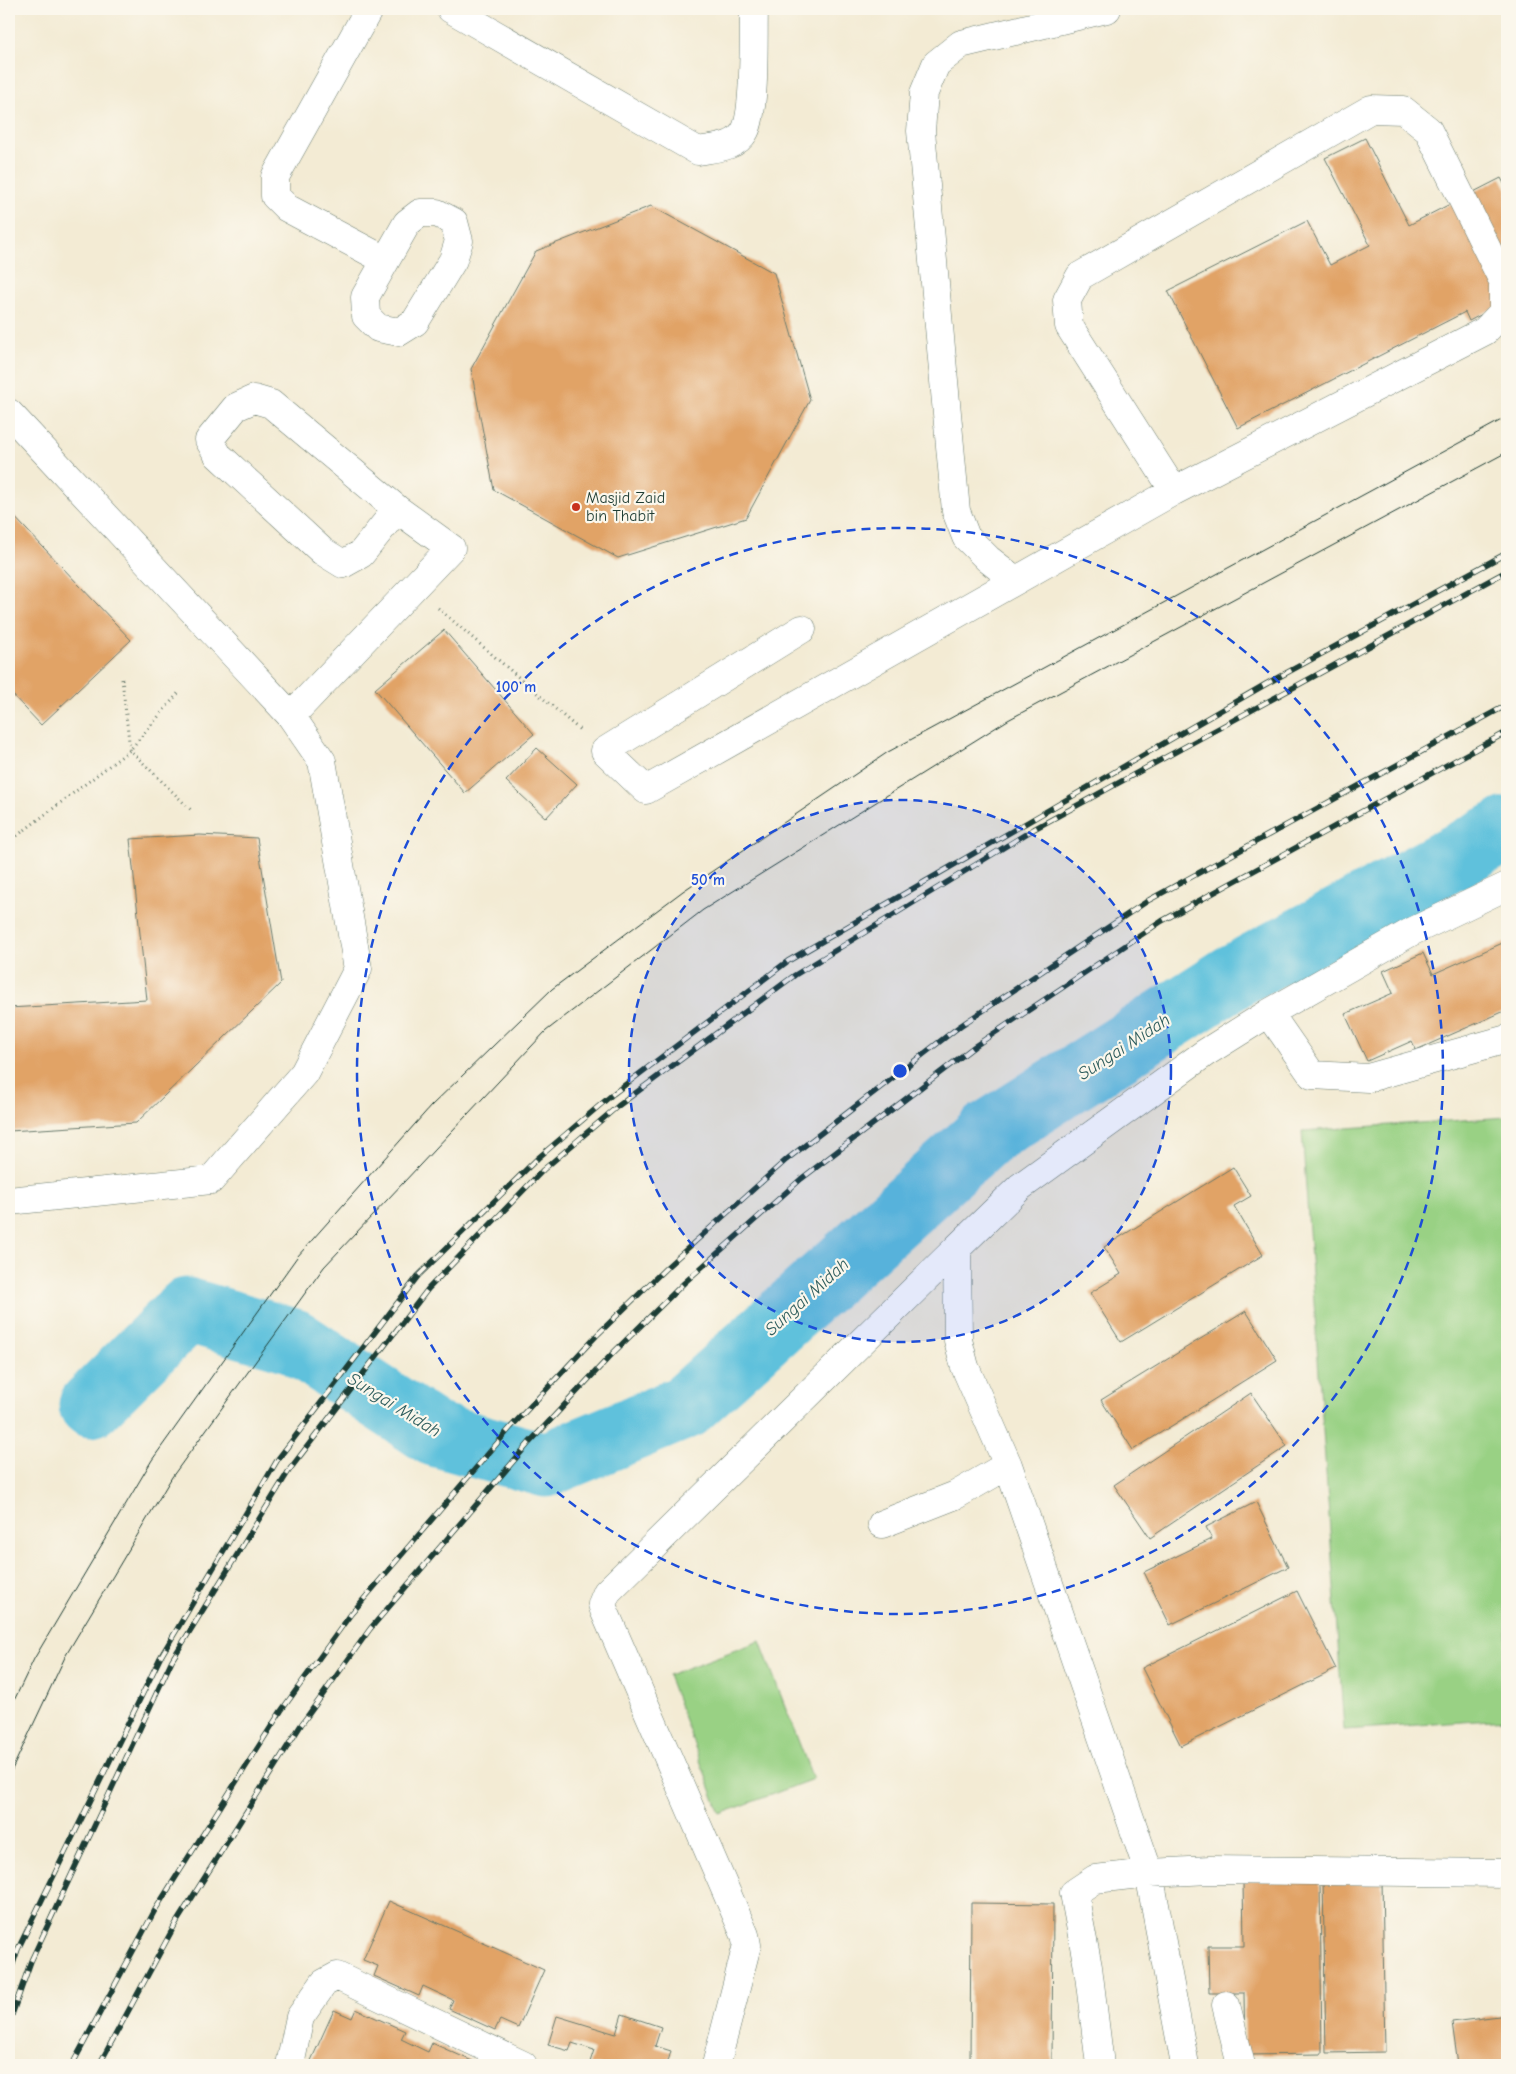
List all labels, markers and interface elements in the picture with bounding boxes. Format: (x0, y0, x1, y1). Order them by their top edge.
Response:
place label: Masjid Zaid bin Thabit (586, 489, 665, 525)
marker: Masjid Zaid bin Thabit (570, 501, 582, 513)
text: 100 m (496, 678, 536, 696)
text: 50 m (691, 871, 725, 889)
water label: Sungai Midah (1074, 1009, 1174, 1085)
centre of rings (891, 1062, 909, 1080)
water label: Sungai Midah (761, 1254, 853, 1340)
water label: Sungai Midah (344, 1368, 444, 1442)

